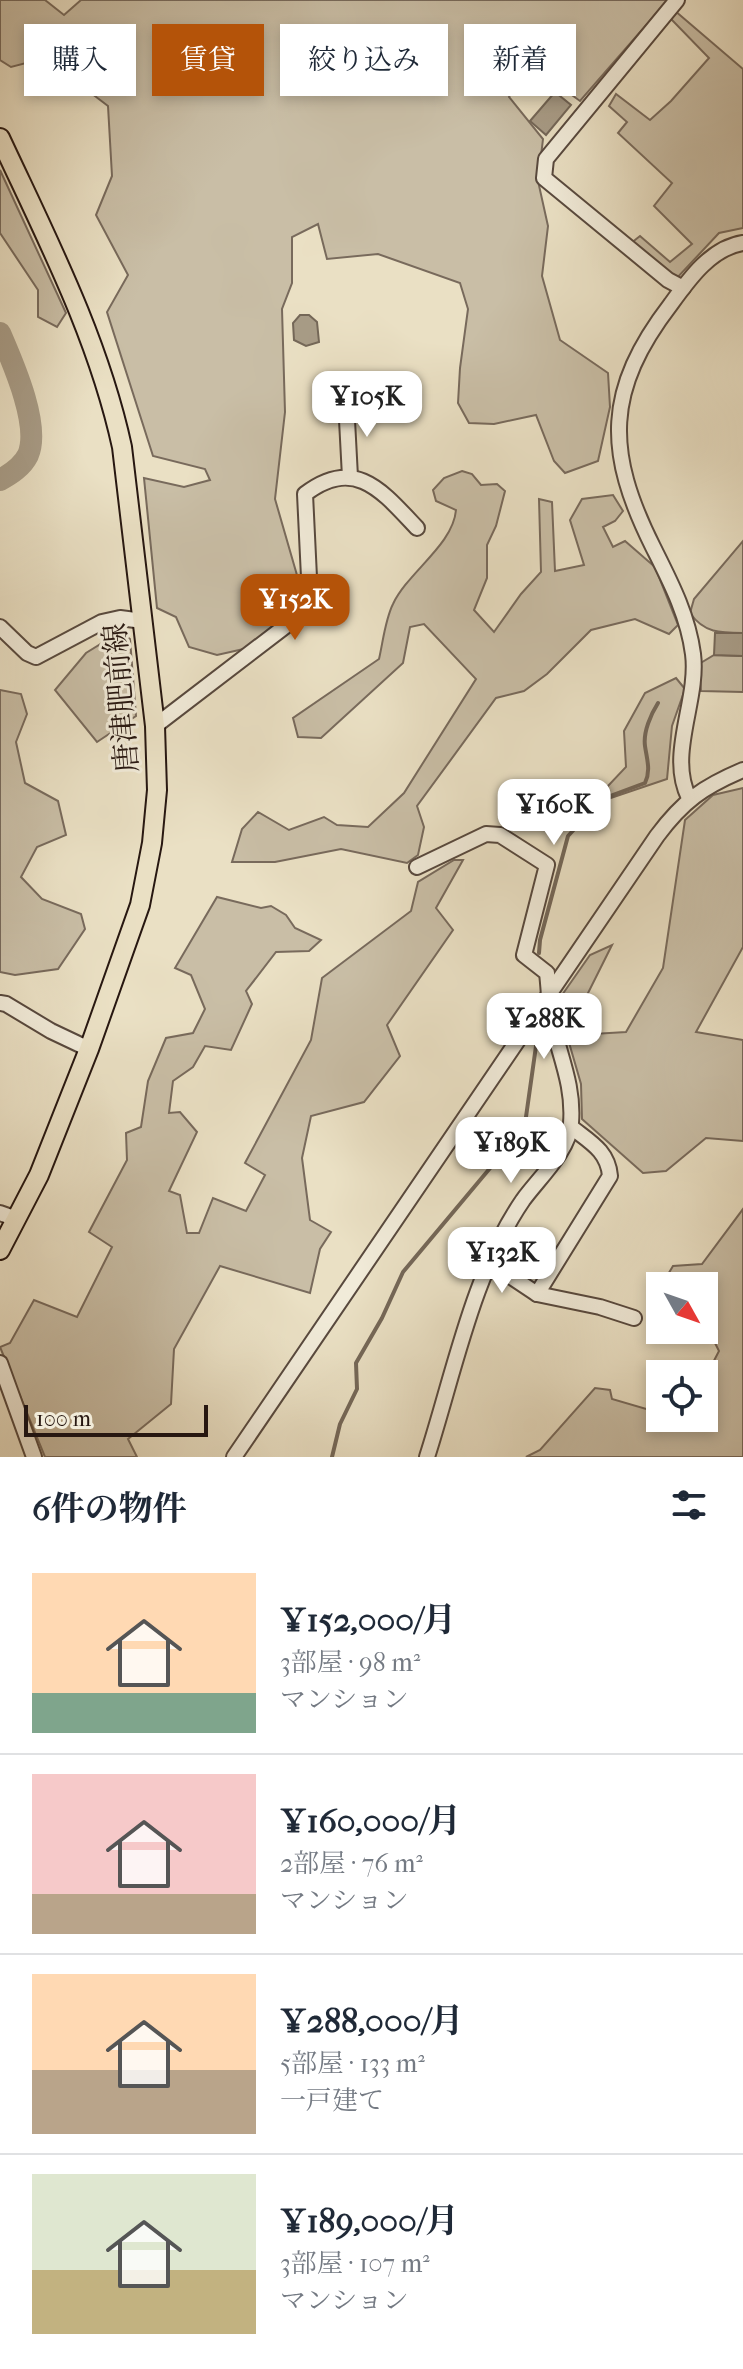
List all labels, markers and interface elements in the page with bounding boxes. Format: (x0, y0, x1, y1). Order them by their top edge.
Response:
chip: 購入 (24, 24, 136, 96)
chip: 賃貸 (152, 24, 264, 96)
chip: 絞り込み (280, 24, 448, 96)
chip: 新着 (464, 24, 576, 96)
pin: ¥105K (311, 371, 423, 439)
text: ¥105K (330, 381, 404, 412)
pin: ¥152K (239, 574, 351, 642)
text: ¥152K (259, 584, 331, 615)
street label: 唐津肥前線 (98, 622, 145, 774)
pin: ¥160K (498, 779, 610, 847)
text: ¥160K (516, 789, 592, 820)
pin: ¥288K (488, 993, 600, 1061)
text: ¥288K (505, 1003, 583, 1034)
pin: ¥189K (455, 1117, 567, 1185)
text: ¥189K (473, 1127, 549, 1158)
pin: ¥132K (446, 1227, 558, 1295)
text: ¥132K (466, 1237, 538, 1268)
north arrow (646, 1272, 718, 1344)
map controls (646, 1272, 718, 1432)
button: locate (646, 1360, 718, 1432)
scale bar (24, 1401, 208, 1437)
text: 100 m (36, 1406, 91, 1432)
icon: filters (667, 1483, 711, 1527)
text: 6件の物件 (32, 1489, 186, 1529)
text: ¥152,000/月 (280, 1600, 456, 1640)
icon: home (96, 1605, 192, 1701)
text: 3部屋 · 98 m² (280, 1647, 420, 1678)
text: マンション (280, 1684, 409, 1715)
text: ¥160,000/月 (280, 1801, 461, 1841)
icon: home (96, 1806, 192, 1902)
text: 2部屋 · 76 m² (280, 1848, 423, 1879)
text: マンション (280, 1885, 409, 1916)
text: ¥288,000/月 (280, 2001, 464, 2041)
icon: home (96, 2006, 192, 2102)
text: 5部屋 · 133 m² (280, 2048, 425, 2079)
text: 一戸建て (280, 2085, 384, 2116)
text: ¥189,000/月 (280, 2201, 459, 2241)
icon: home (96, 2206, 192, 2302)
text: 3部屋 · 107 m² (280, 2248, 430, 2279)
text: マンション (280, 2285, 409, 2316)

